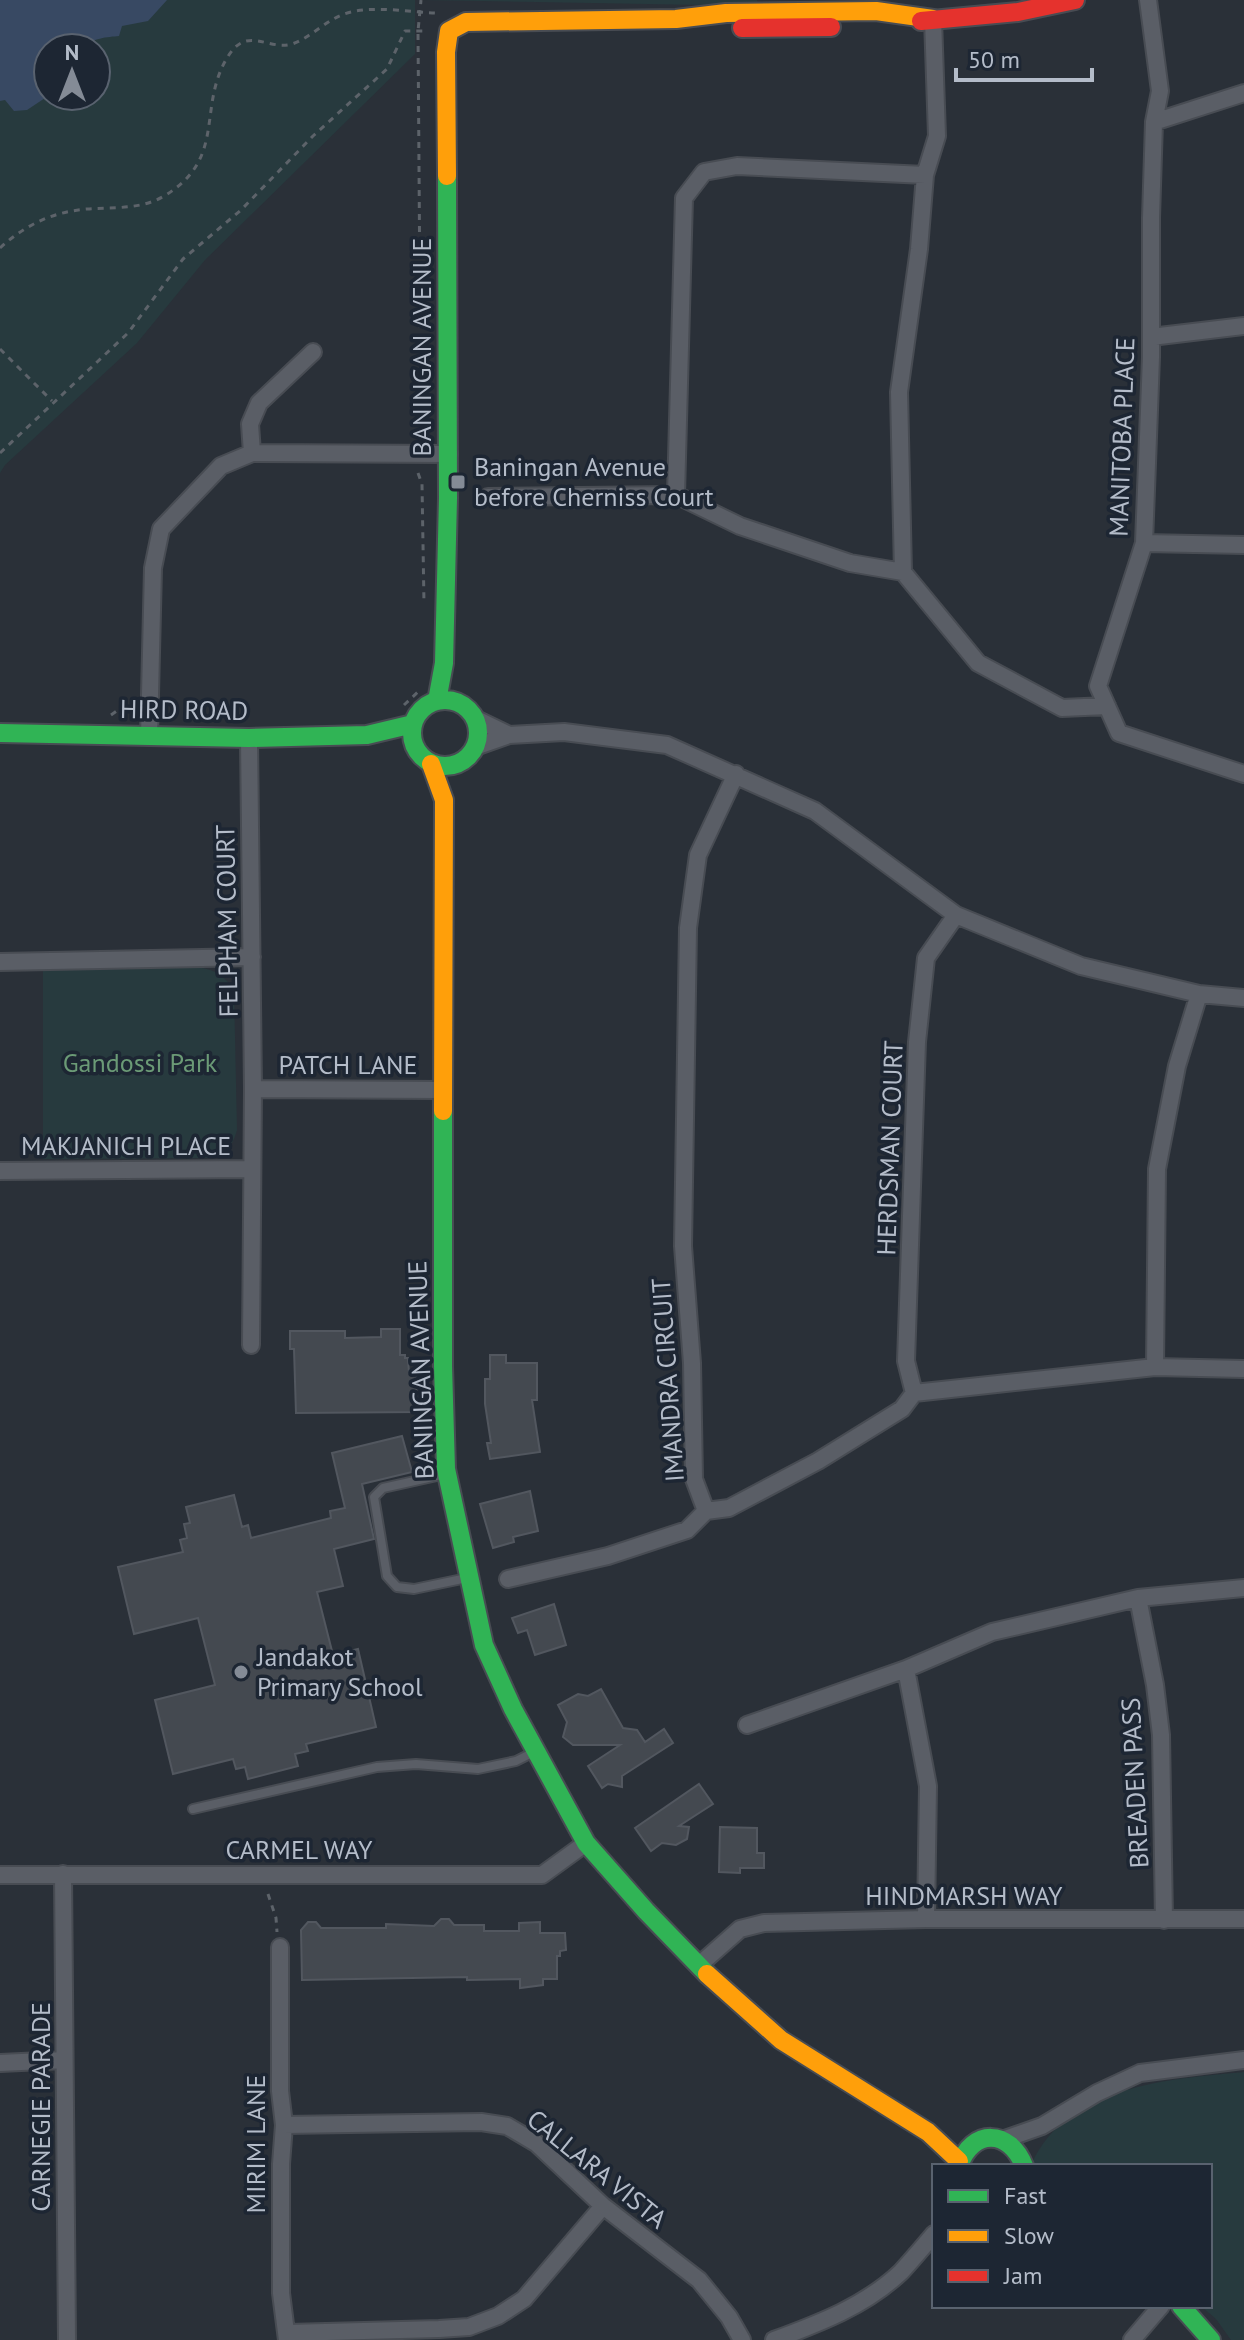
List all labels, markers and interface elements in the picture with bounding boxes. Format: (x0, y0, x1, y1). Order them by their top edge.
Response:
north arrow (32, 32, 112, 112)
scale bar (956, 32, 1092, 82)
text: N (65, 38, 79, 66)
text: 50 m (968, 44, 1020, 75)
street label: BANINGAN AVENUE (405, 238, 438, 456)
street label: MANITOBA PLACE (1102, 337, 1141, 537)
place label: Baningan Avenue before Cherniss Court (474, 450, 714, 513)
marker: Baningan Avenue before Cherniss Court (449, 473, 467, 491)
street label: HIRD ROAD (120, 692, 248, 727)
street label: FELPHAM COURT (208, 824, 245, 1018)
street label: HERDSMAN COURT (869, 1040, 910, 1256)
park label: Gandossi Park (63, 1046, 218, 1079)
street label: PATCH LANE (278, 1048, 418, 1081)
street label: MAKJANICH PLACE (21, 1129, 231, 1162)
street label: BANINGAN AVENUE (400, 1260, 441, 1480)
street label: IMANDRA CIRCUIT (644, 1277, 691, 1483)
place label: Jandakot Primary School (256, 1640, 423, 1703)
marker: Jandakot Primary School (232, 1663, 250, 1681)
street label: BREADEN PASS (1114, 1697, 1155, 1869)
street label: CARMEL WAY (226, 1833, 373, 1866)
street label: HINDMARSH WAY (865, 1879, 1063, 1912)
street label: CARNEGIE PARADE (24, 2002, 57, 2212)
street label: MIRIM LANE (239, 2075, 272, 2213)
street label: CALLARA VISTA (521, 2102, 674, 2235)
legend (932, 2164, 1212, 2308)
text: Fast (1004, 2180, 1047, 2211)
text: Slow (1004, 2220, 1054, 2251)
text: Jam (1003, 2260, 1042, 2291)

